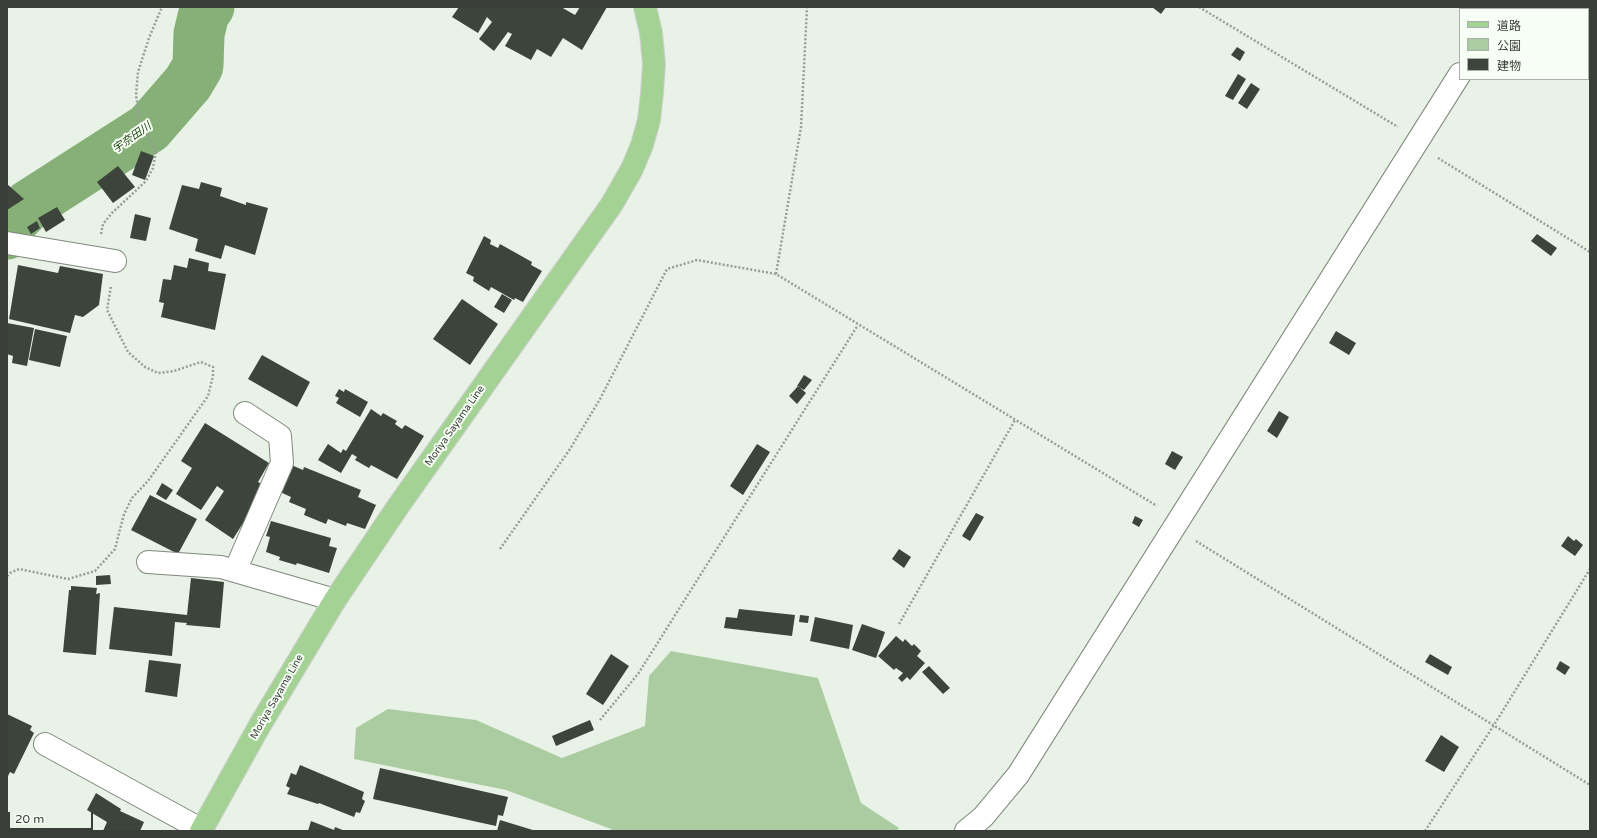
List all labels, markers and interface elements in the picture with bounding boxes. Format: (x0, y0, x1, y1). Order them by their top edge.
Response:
legend (1459, 8, 1589, 80)
text: 道路 (1497, 19, 1521, 33)
text: 公園 (1497, 39, 1521, 53)
text: 建物 (1497, 59, 1521, 73)
water label: 宇奈田川 (110, 120, 154, 156)
street label: Moriya Sayama Line (423, 383, 487, 469)
street label: Moriya Sayama Line (248, 653, 306, 741)
scale bar (10, 804, 95, 830)
text: 20 m (15, 812, 44, 826)

